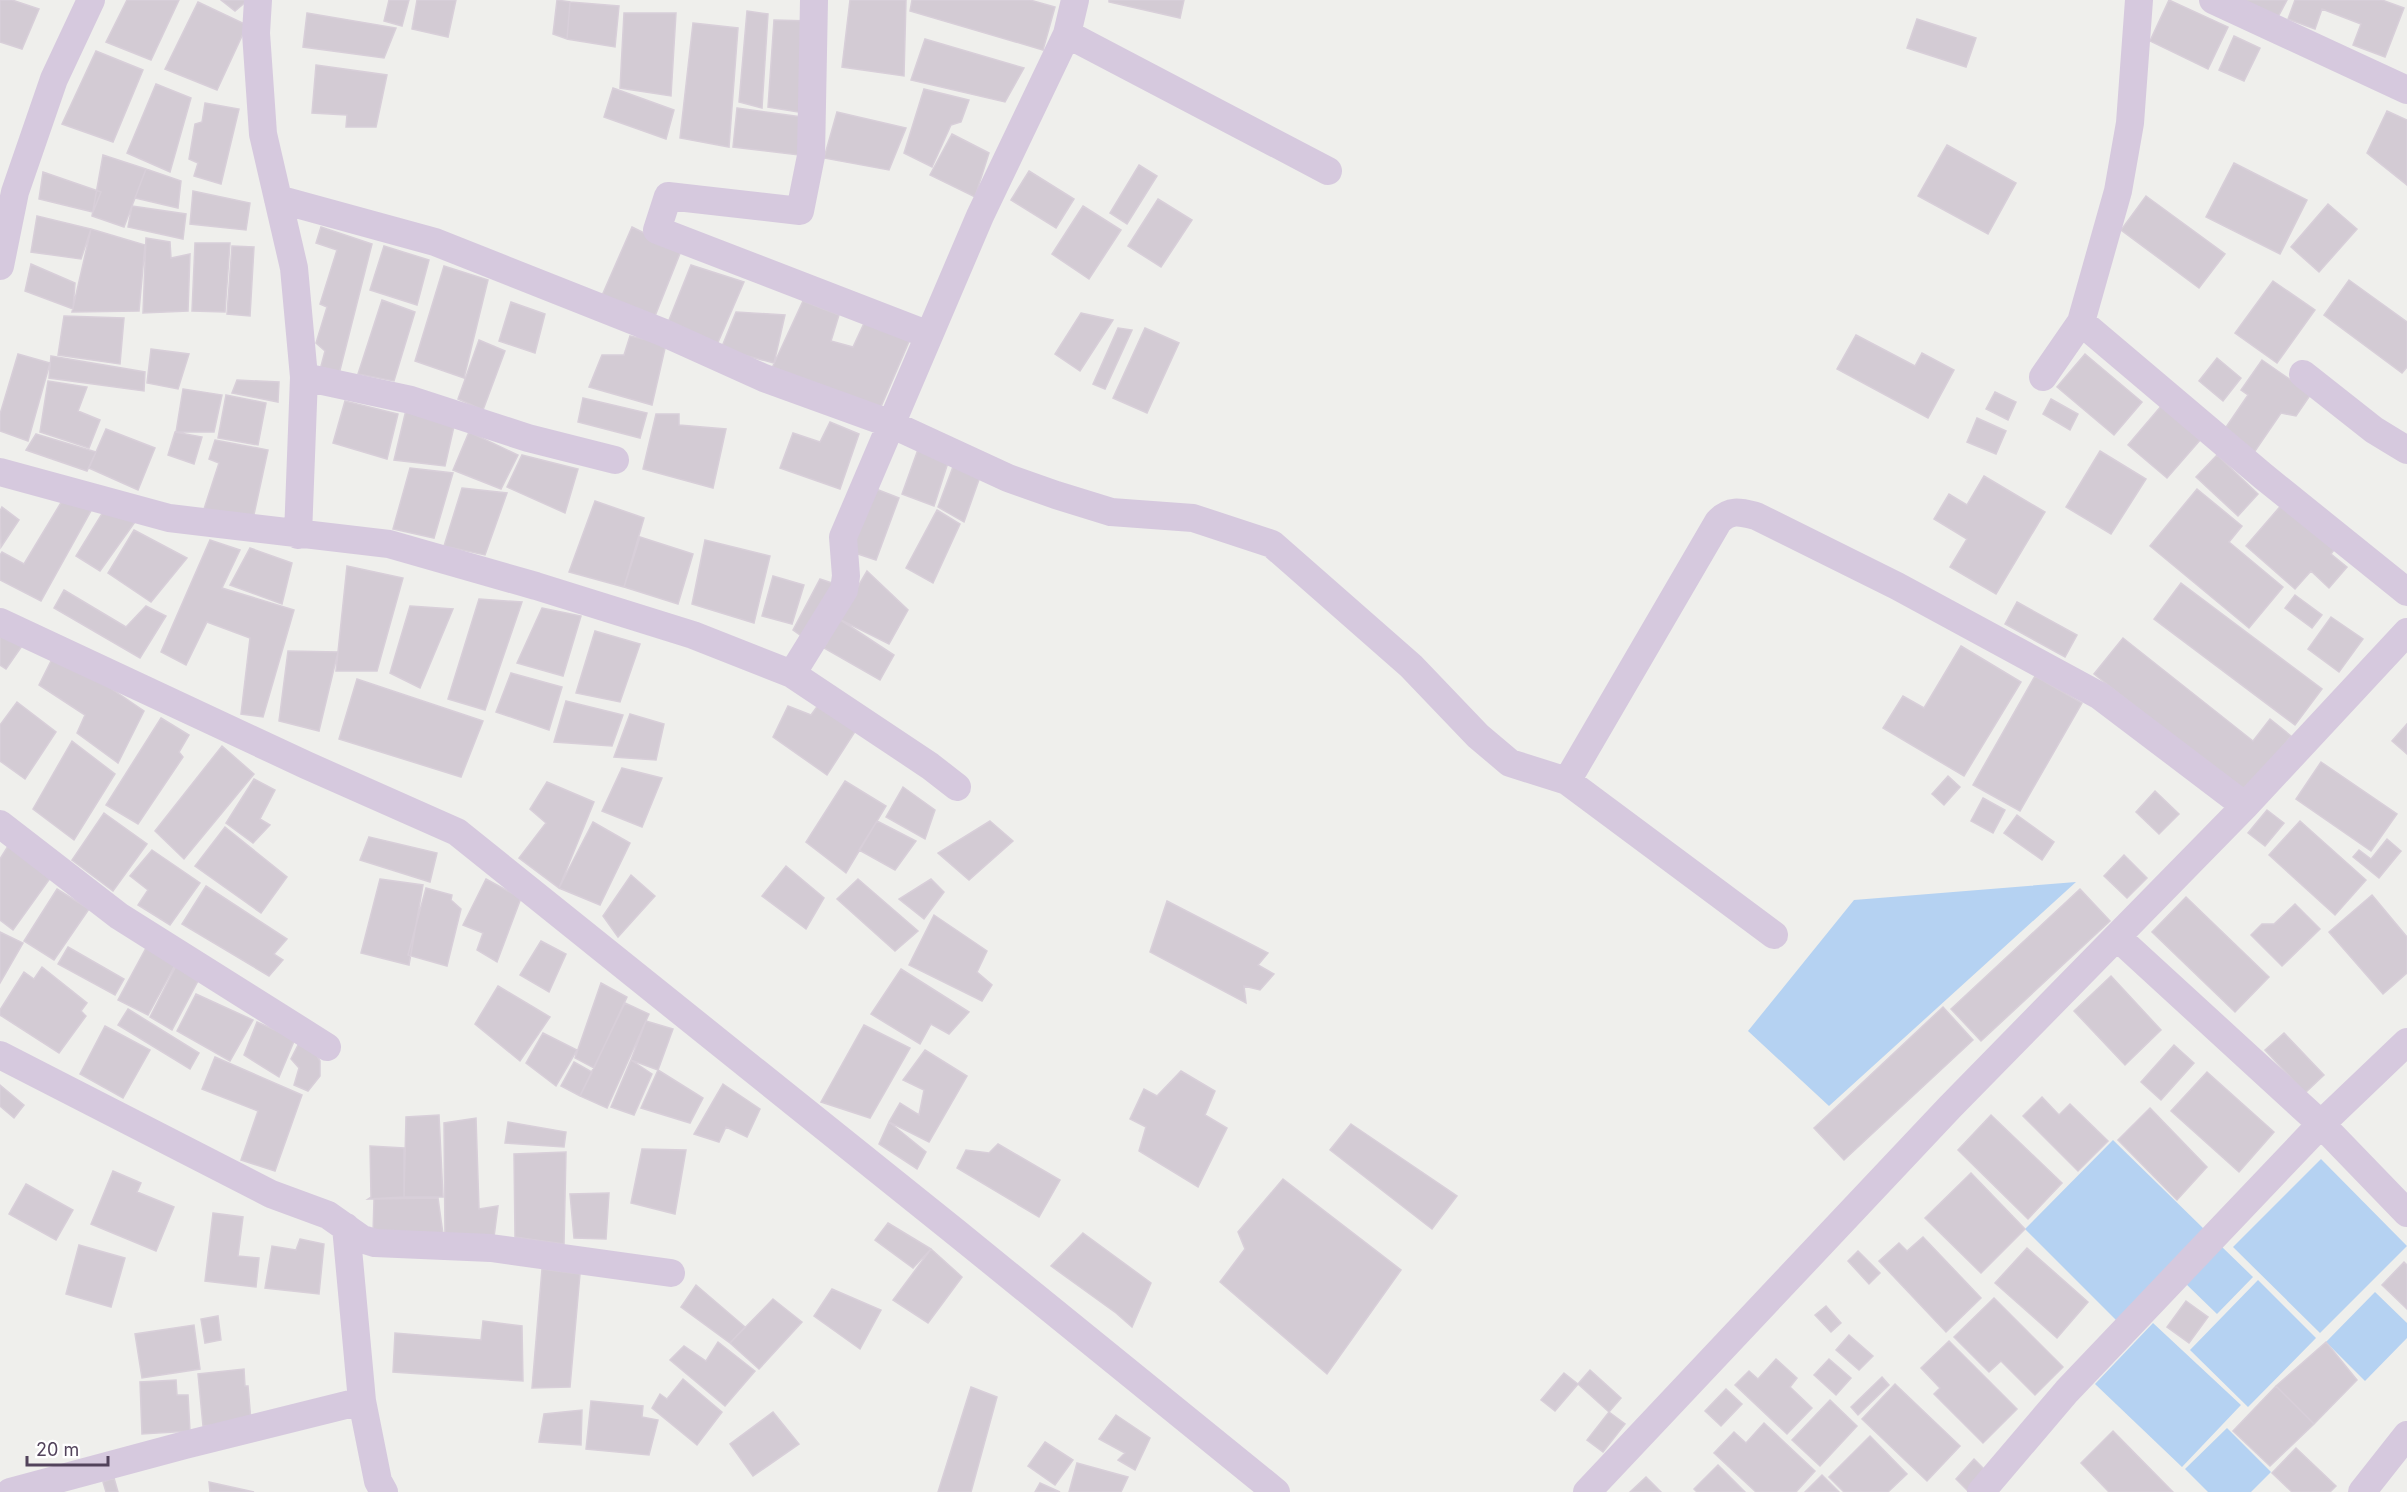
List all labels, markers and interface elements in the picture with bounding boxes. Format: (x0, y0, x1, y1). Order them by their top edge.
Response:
scale bar (27, 1429, 108, 1467)
text: 20 m (36, 1439, 79, 1460)

